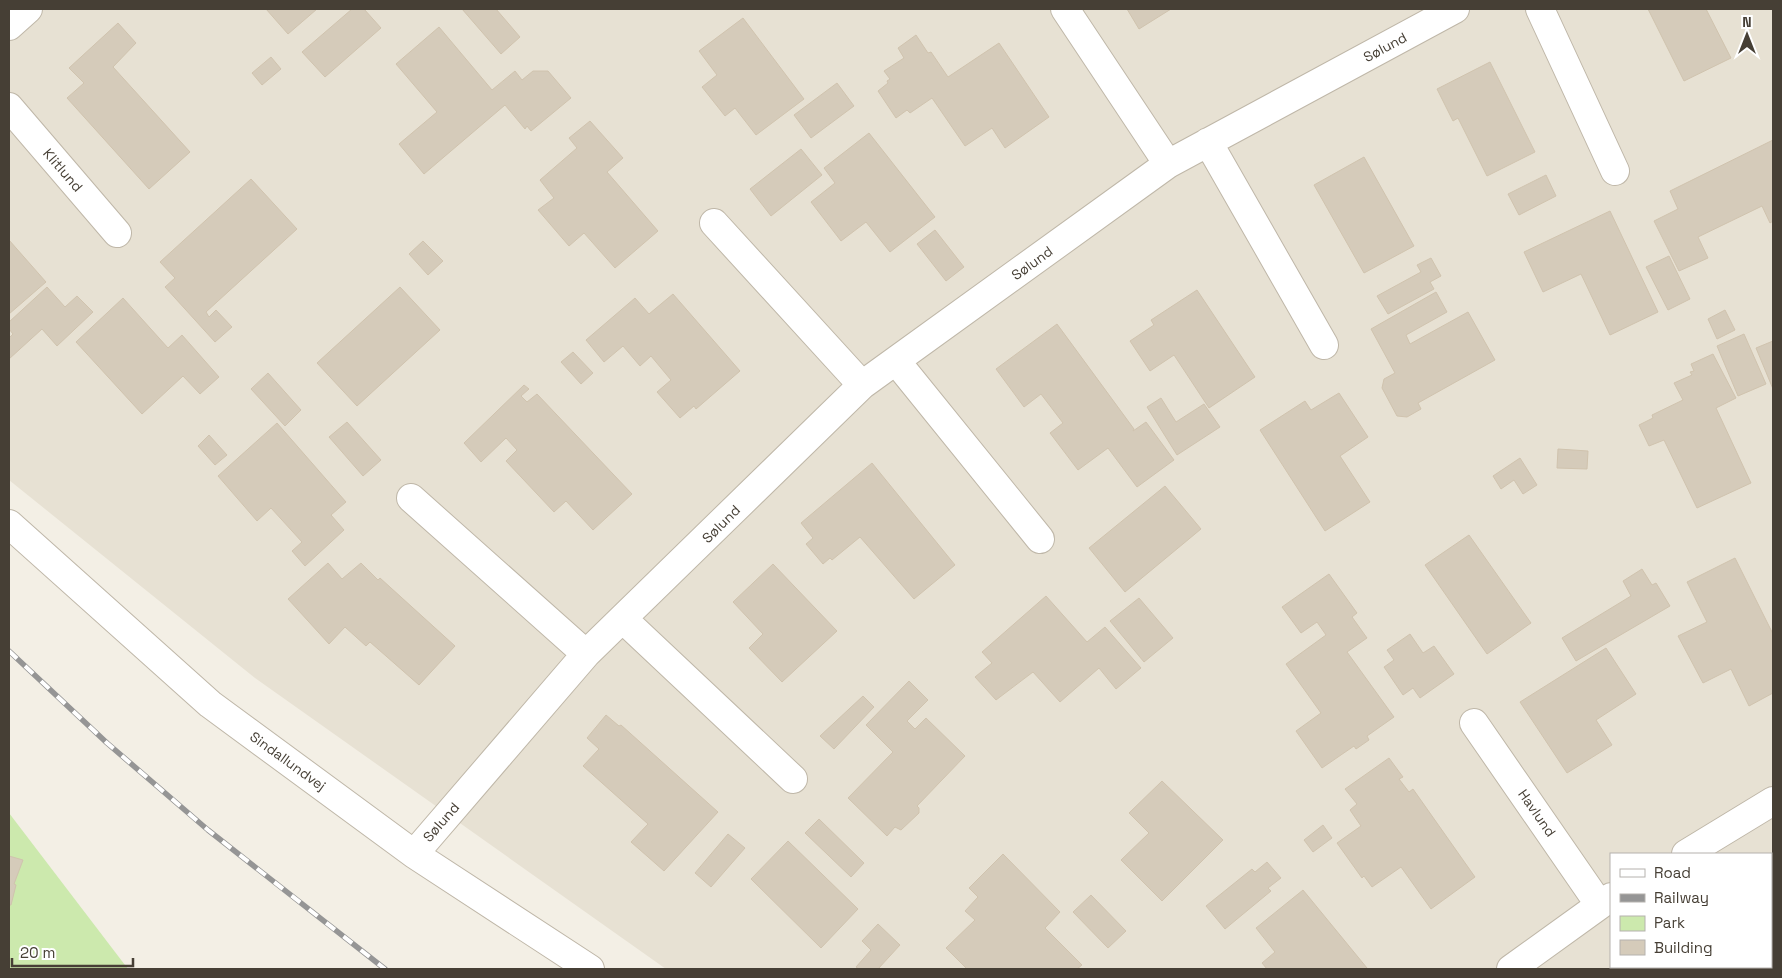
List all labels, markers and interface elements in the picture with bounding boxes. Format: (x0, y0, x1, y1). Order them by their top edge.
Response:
north arrow (1722, 10, 1772, 60)
text: N (1742, 13, 1752, 31)
street label: Sølund (1360, 28, 1410, 66)
street label: Klitlund (39, 145, 87, 195)
street label: Sølund (1008, 242, 1056, 284)
street label: Sølund (698, 501, 744, 547)
street label: Sindallundvej (246, 727, 330, 795)
street label: Havlund (1514, 786, 1560, 840)
street label: Sølund (419, 798, 463, 846)
legend (1610, 853, 1772, 968)
text: Road (1654, 863, 1691, 882)
text: Railway (1654, 888, 1709, 907)
text: Park (1654, 913, 1685, 932)
scale bar (12, 936, 134, 968)
text: Building (1654, 938, 1713, 957)
text: 20 m (20, 943, 55, 962)

